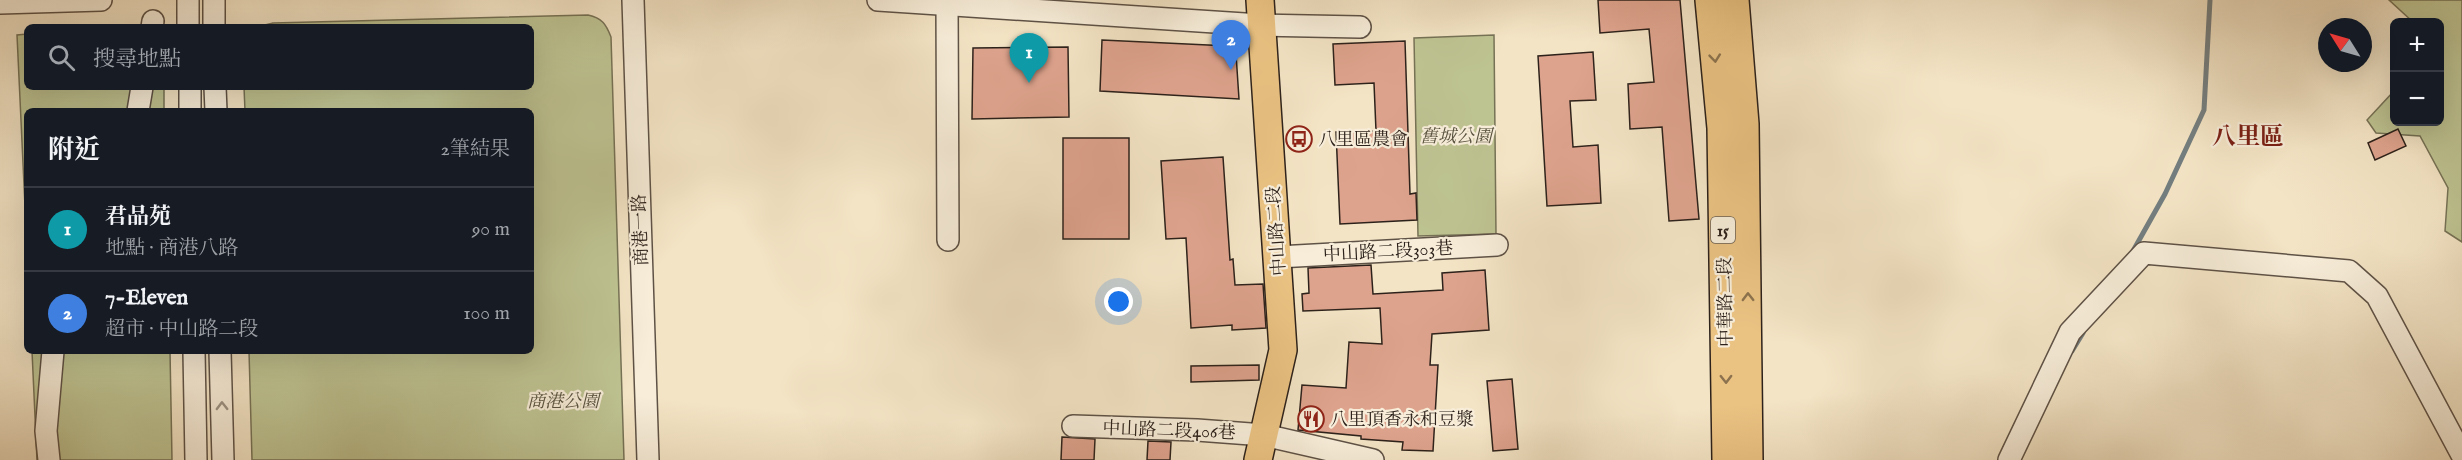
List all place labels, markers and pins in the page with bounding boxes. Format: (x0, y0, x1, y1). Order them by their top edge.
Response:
pin: 2 (1212, 20, 1250, 70)
pin: 1 (1010, 34, 1048, 83)
bus stop icon: 八里區農會 (1284, 124, 1314, 154)
place label: 八里區農會 (1318, 129, 1408, 152)
restaurant icon: 八里頂香永和豆漿 (1296, 404, 1326, 434)
place label: 八里頂香永和豆漿 (1330, 409, 1474, 432)

